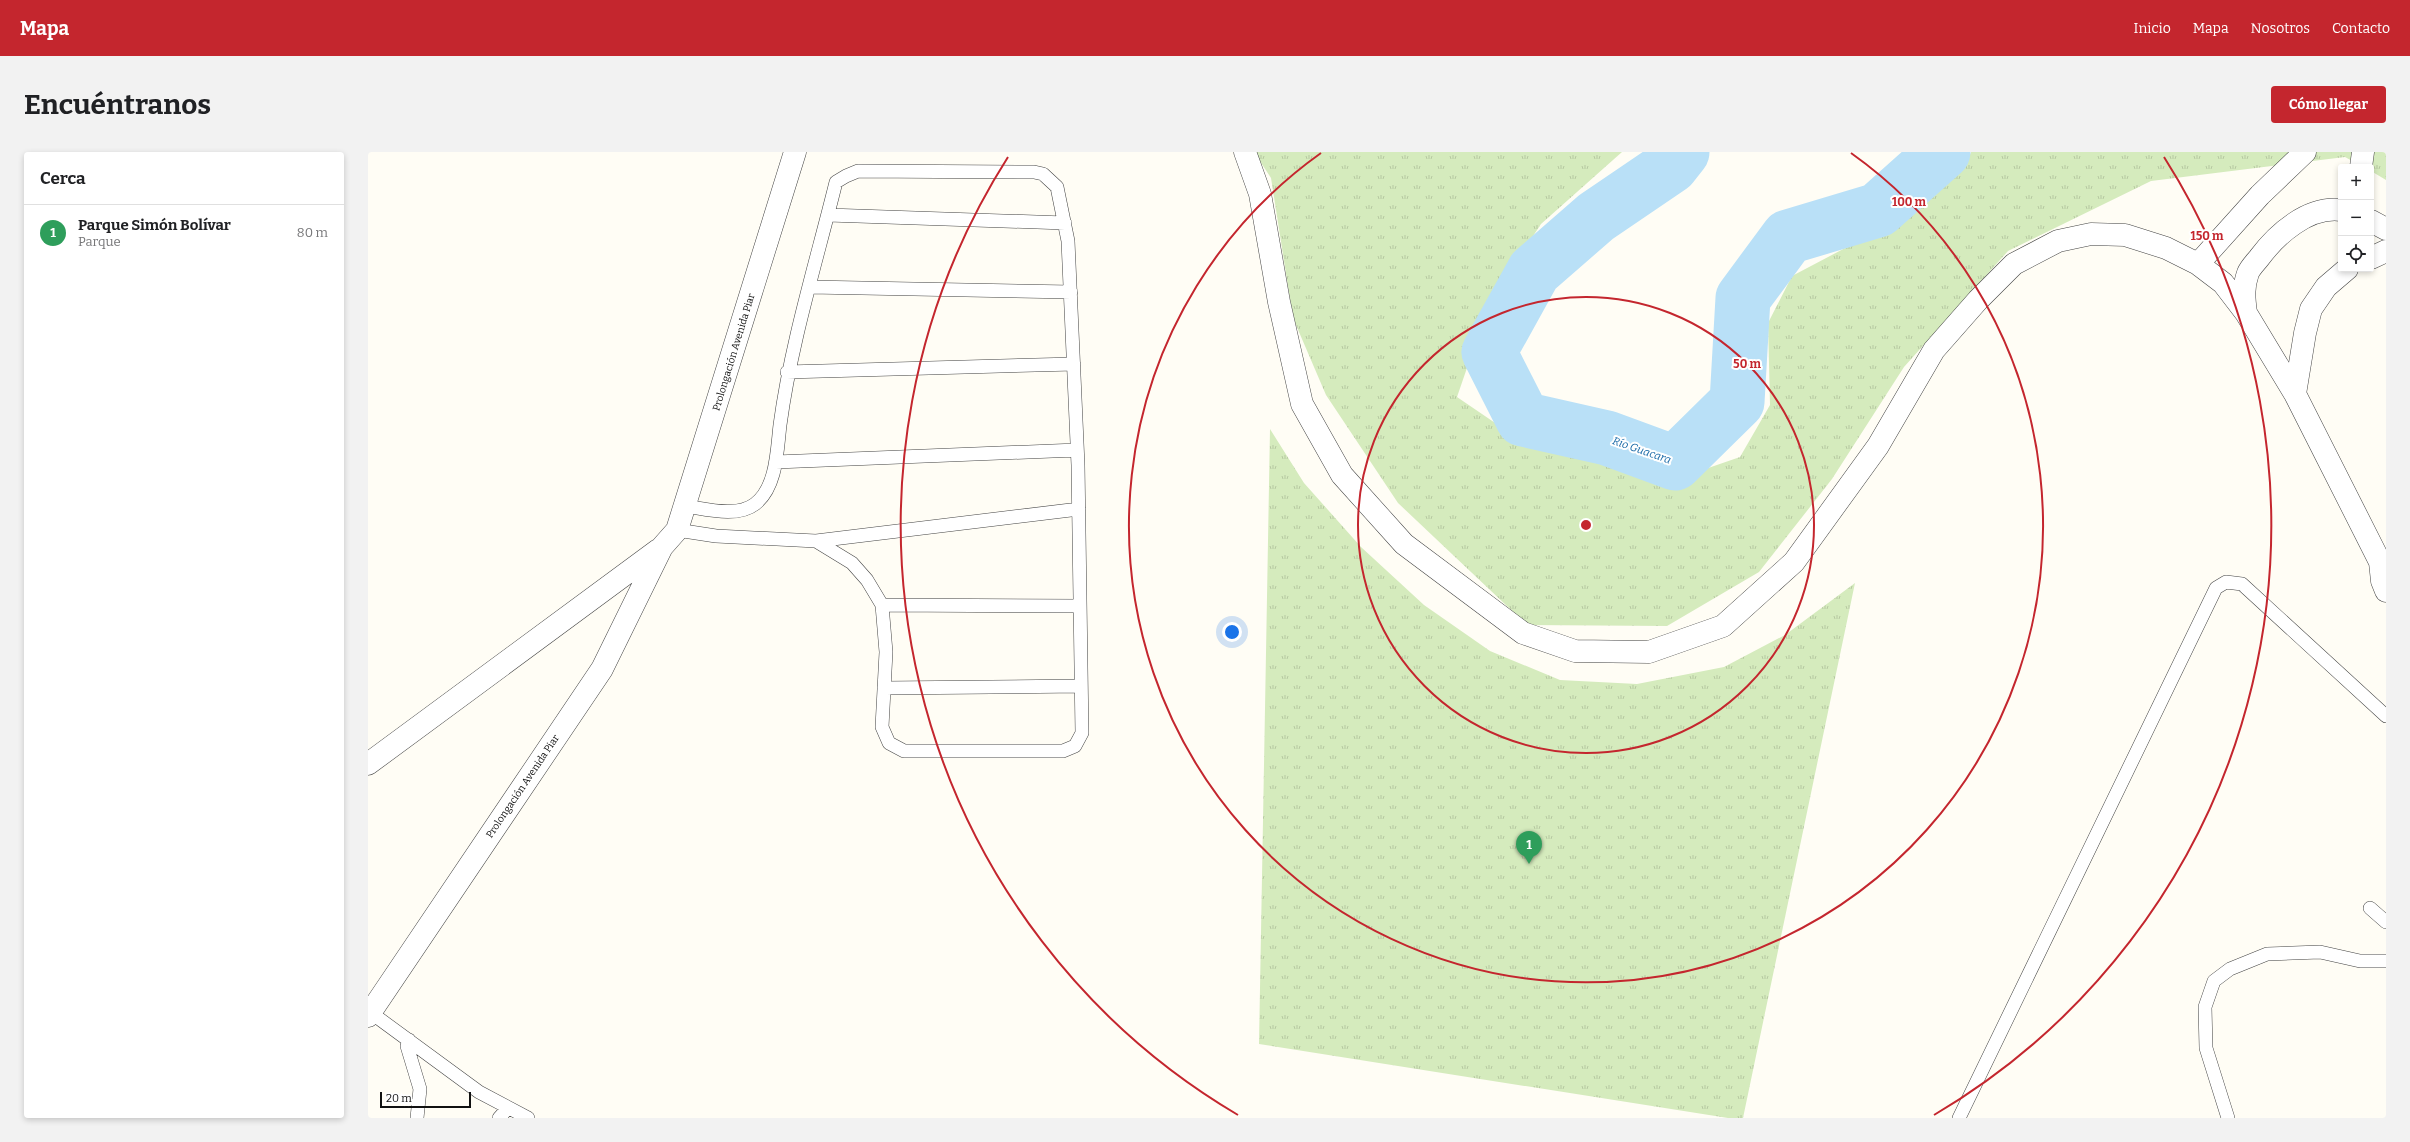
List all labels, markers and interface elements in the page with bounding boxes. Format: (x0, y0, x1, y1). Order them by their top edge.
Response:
text: Mapa (20, 17, 69, 40)
text: Inicio (2134, 20, 2171, 37)
text: Mapa (2193, 20, 2229, 37)
text: Nosotros (2251, 20, 2310, 37)
text: Contacto (2332, 20, 2390, 37)
button: Cómo llegar (2271, 86, 2386, 123)
text: Encuéntranos (24, 88, 211, 121)
map controls (2338, 164, 2374, 272)
button: + (2338, 164, 2374, 200)
text: Cerca (40, 168, 85, 189)
text: 100 m (1892, 195, 1927, 209)
button: − (2338, 200, 2374, 236)
text: Parque Simón Bolívar (78, 216, 231, 234)
text: 1 (50, 225, 56, 240)
text: 80 m (297, 225, 328, 240)
text: 150 m (2191, 229, 2224, 243)
text: Parque (78, 234, 121, 249)
button: locate (2338, 236, 2374, 272)
street label: Prolongación Avenida Piar (710, 292, 758, 412)
text: 50 m (1733, 357, 1761, 371)
water label: Río Guacara (1611, 434, 1673, 467)
centre of rings (1579, 518, 1593, 532)
your location (1222, 622, 1242, 642)
street label: Prolongación Avenida Piar (484, 732, 562, 841)
pin: 1 (1516, 831, 1542, 864)
scale bar (380, 1090, 471, 1109)
text: 20 m (386, 1092, 412, 1105)

